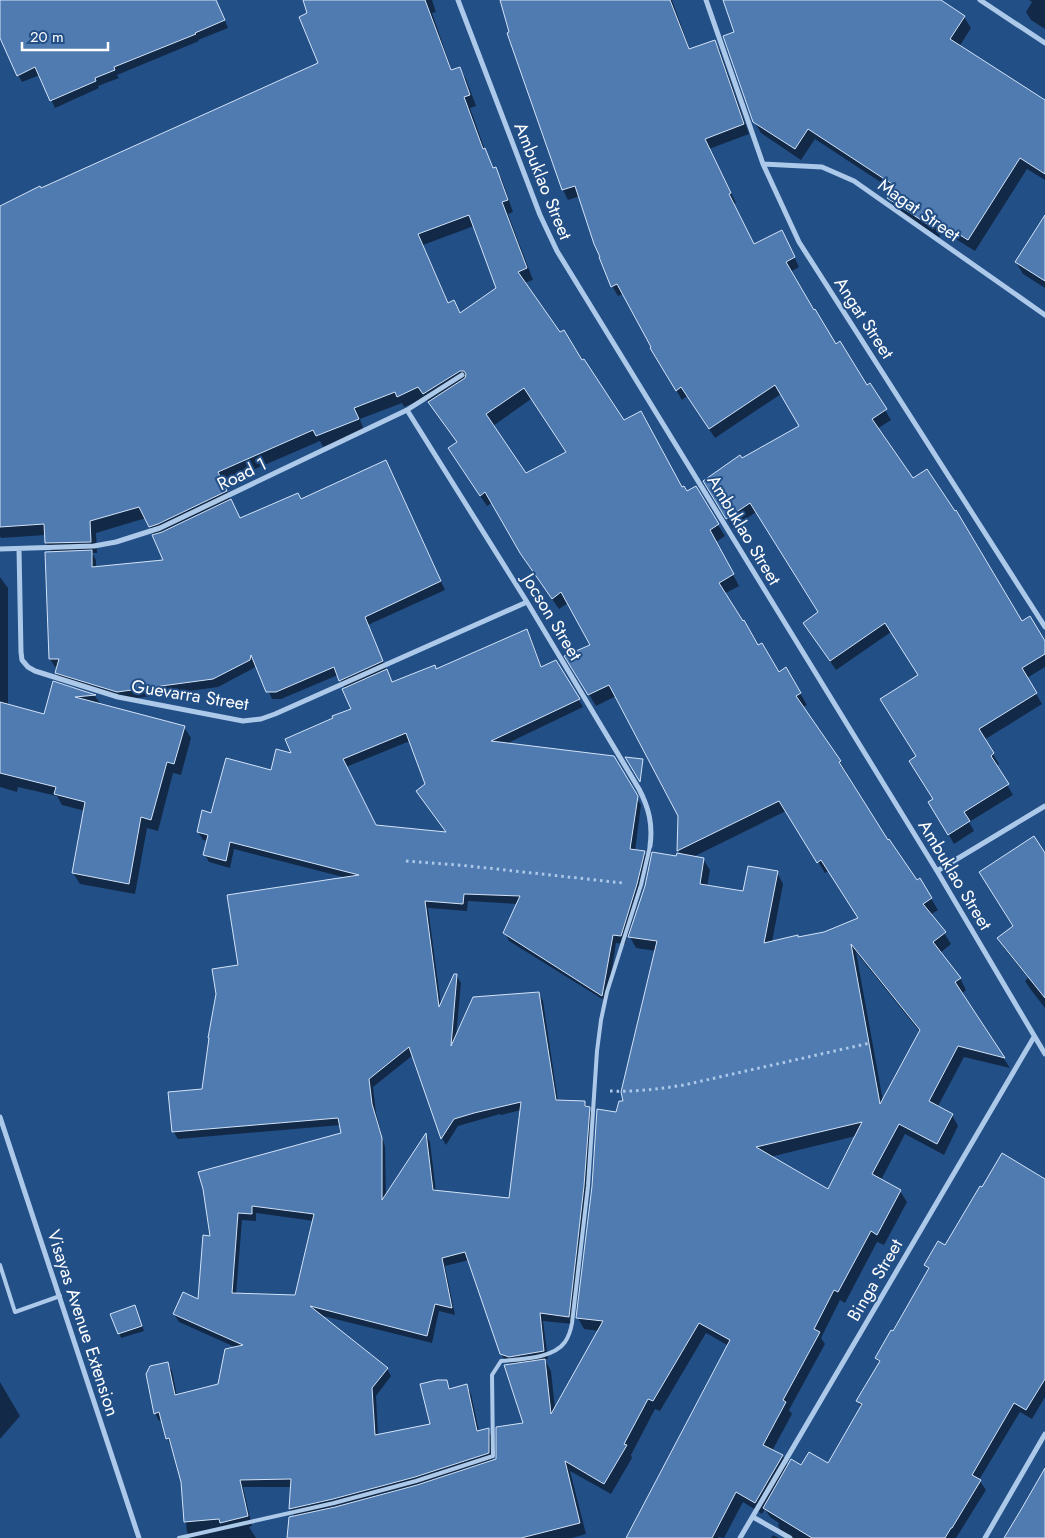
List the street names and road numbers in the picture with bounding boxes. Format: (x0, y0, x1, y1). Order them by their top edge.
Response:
street label: Ambuklao Street (508, 118, 579, 244)
street label: Magat Street (873, 172, 966, 248)
street label: Angat Street (828, 272, 901, 365)
street label: Road 1 (213, 451, 271, 497)
street label: Ambuklao Street (701, 470, 788, 591)
street label: Jocson Street (515, 567, 589, 666)
street label: Guevarra Street (130, 673, 251, 717)
street label: Ambuklao Street (912, 815, 999, 936)
street label: Visayas Avenue Extension (41, 1226, 125, 1420)
street label: Binga Street (841, 1233, 909, 1326)

